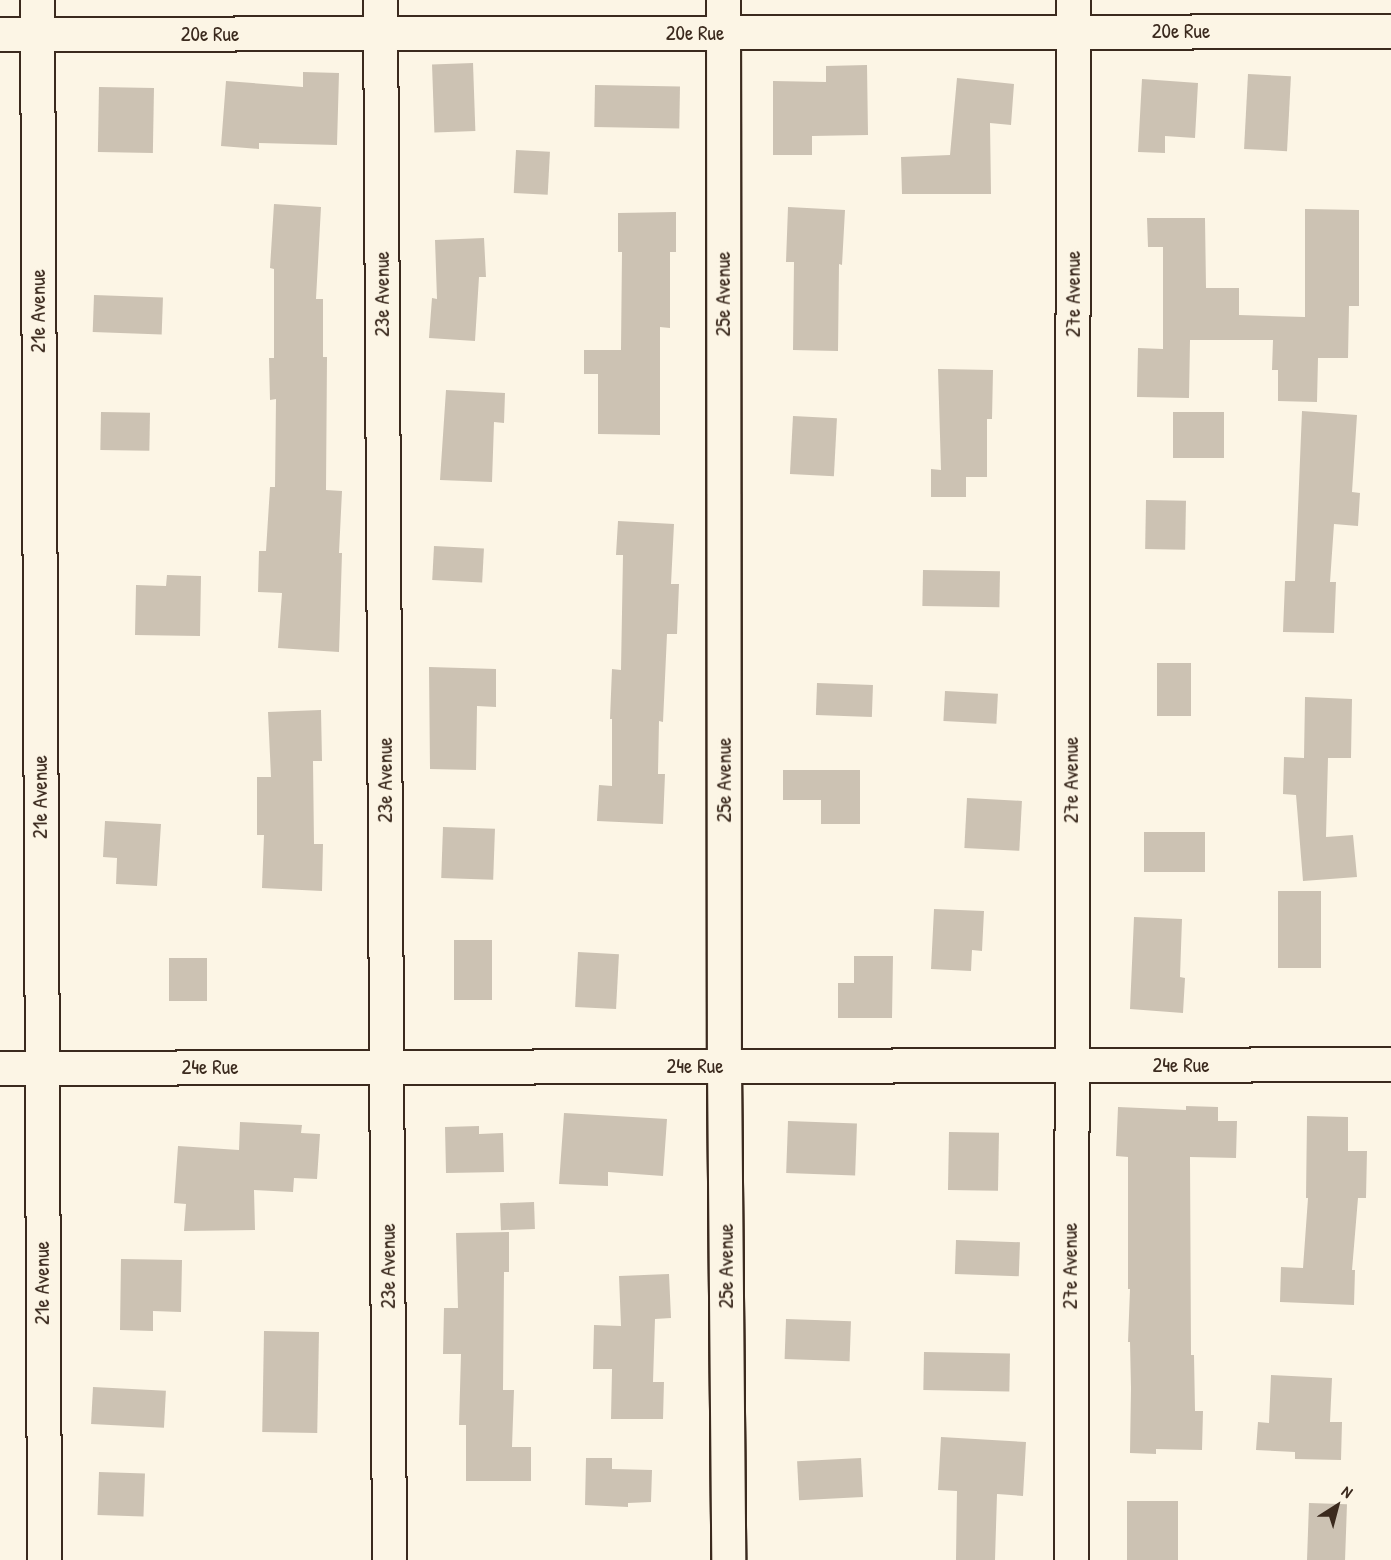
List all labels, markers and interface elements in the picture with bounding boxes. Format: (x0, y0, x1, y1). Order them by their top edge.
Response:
street label: 20e Rue (1152, 18, 1210, 44)
street label: 20e Rue (666, 20, 724, 46)
street label: 20e Rue (181, 21, 239, 47)
street label: 23e Avenue (369, 251, 395, 337)
street label: 25e Avenue (710, 251, 736, 337)
street label: 27e Avenue (1060, 251, 1086, 337)
street label: 21e Avenue (25, 269, 51, 353)
street label: 23e Avenue (372, 737, 398, 823)
street label: 25e Avenue (711, 737, 737, 823)
street label: 27e Avenue (1058, 737, 1084, 823)
street label: 21e Avenue (27, 755, 53, 839)
street label: 24e Rue (1152, 1052, 1210, 1078)
street label: 24e Rue (666, 1053, 724, 1079)
street label: 24e Rue (181, 1054, 239, 1080)
street label: 23e Avenue (375, 1223, 401, 1309)
street label: 25e Avenue (713, 1223, 739, 1309)
street label: 27e Avenue (1057, 1223, 1083, 1309)
street label: 21e Avenue (29, 1241, 55, 1325)
north arrow (1307, 1476, 1367, 1536)
text: N (1338, 1480, 1357, 1503)

